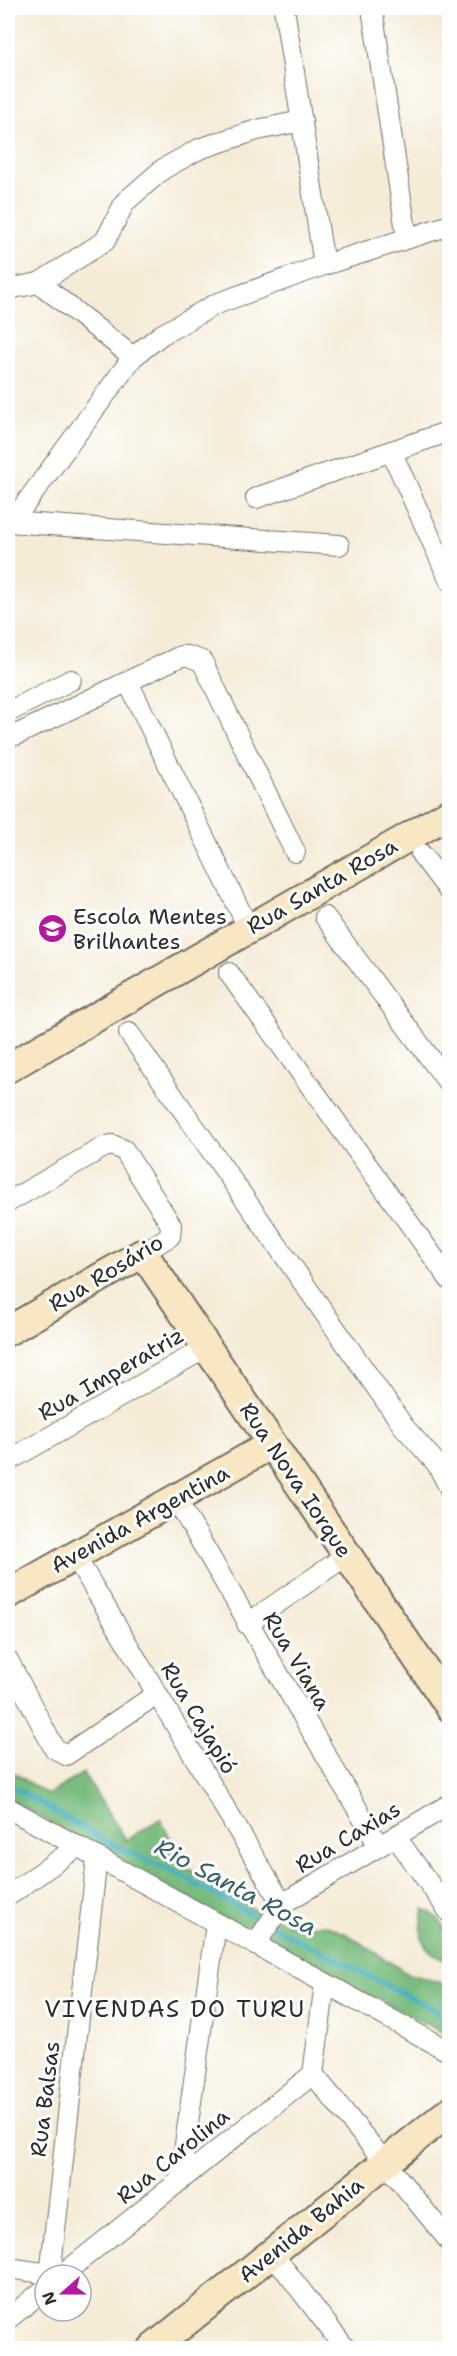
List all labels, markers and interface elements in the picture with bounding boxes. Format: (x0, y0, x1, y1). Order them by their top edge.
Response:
street label: Rua Santa Rosa (241, 831, 403, 941)
place label: Escola Mentes Brilhantes (73, 902, 227, 956)
school or university icon: Escola Mentes Brilhantes (36, 913, 68, 945)
street label: Rua Rosário (43, 1227, 169, 1319)
street label: Rua Imperatriz (33, 1321, 189, 1427)
street label: Rua Nova Iorque (233, 1397, 359, 1563)
street label: Avenida Argentina (46, 1458, 235, 1580)
street label: Rua Viana (256, 1606, 338, 1716)
street label: Rua Cajapió (154, 1657, 244, 1779)
street label: Rua Caxias (290, 1794, 406, 1880)
water label: Rio Santa Rosa (149, 1831, 323, 1943)
district label: VIVENDAS DO TURU (44, 1993, 306, 2025)
street label: Rua Balsas (24, 2039, 66, 2159)
street label: Rua Carolina (111, 2101, 236, 2210)
street label: Avenida Bahia (232, 2170, 370, 2289)
north arrow (33, 2263, 93, 2323)
text: N (37, 2289, 62, 2308)

